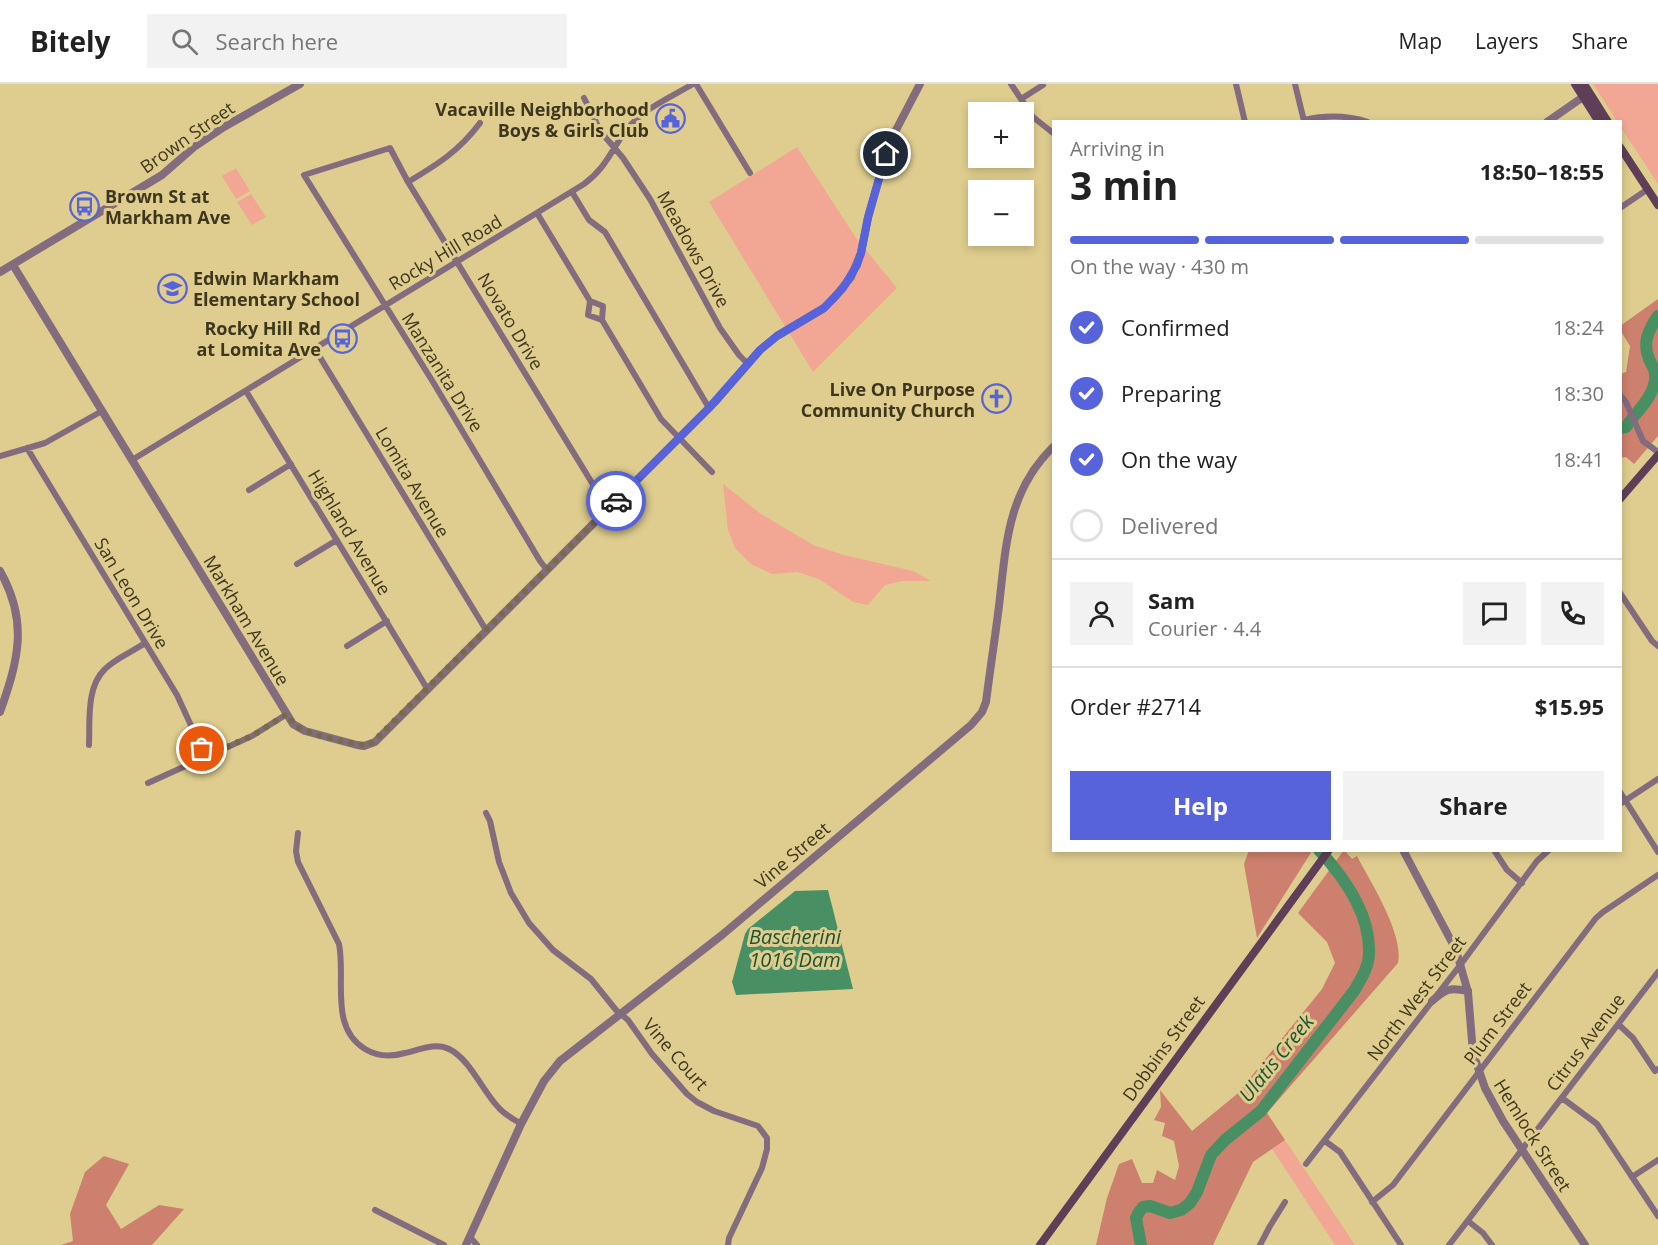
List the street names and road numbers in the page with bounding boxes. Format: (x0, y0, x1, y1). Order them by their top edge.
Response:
street label: Brown Street (135, 96, 239, 178)
street label: Meadows Drive (652, 187, 736, 311)
street label: Rocky Hill Road (384, 209, 506, 295)
street label: Novato Drive (473, 268, 549, 374)
street label: Manzanita Drive (397, 308, 489, 436)
street label: Lomita Avenue (370, 422, 456, 542)
street label: Highland Avenue (303, 465, 397, 599)
street label: San Leon Drive (89, 533, 175, 653)
street label: Markham Avenue (199, 550, 295, 690)
street label: Vine Street (749, 816, 835, 894)
street label: North West Street (1361, 931, 1471, 1065)
street label: Plum Street (1458, 977, 1536, 1069)
street label: Citrus Avenue (1540, 988, 1630, 1096)
street label: Dobbins Street (1117, 990, 1209, 1106)
street label: Vine Court (638, 1013, 714, 1095)
street label: Hemlock Street (1489, 1074, 1577, 1196)

